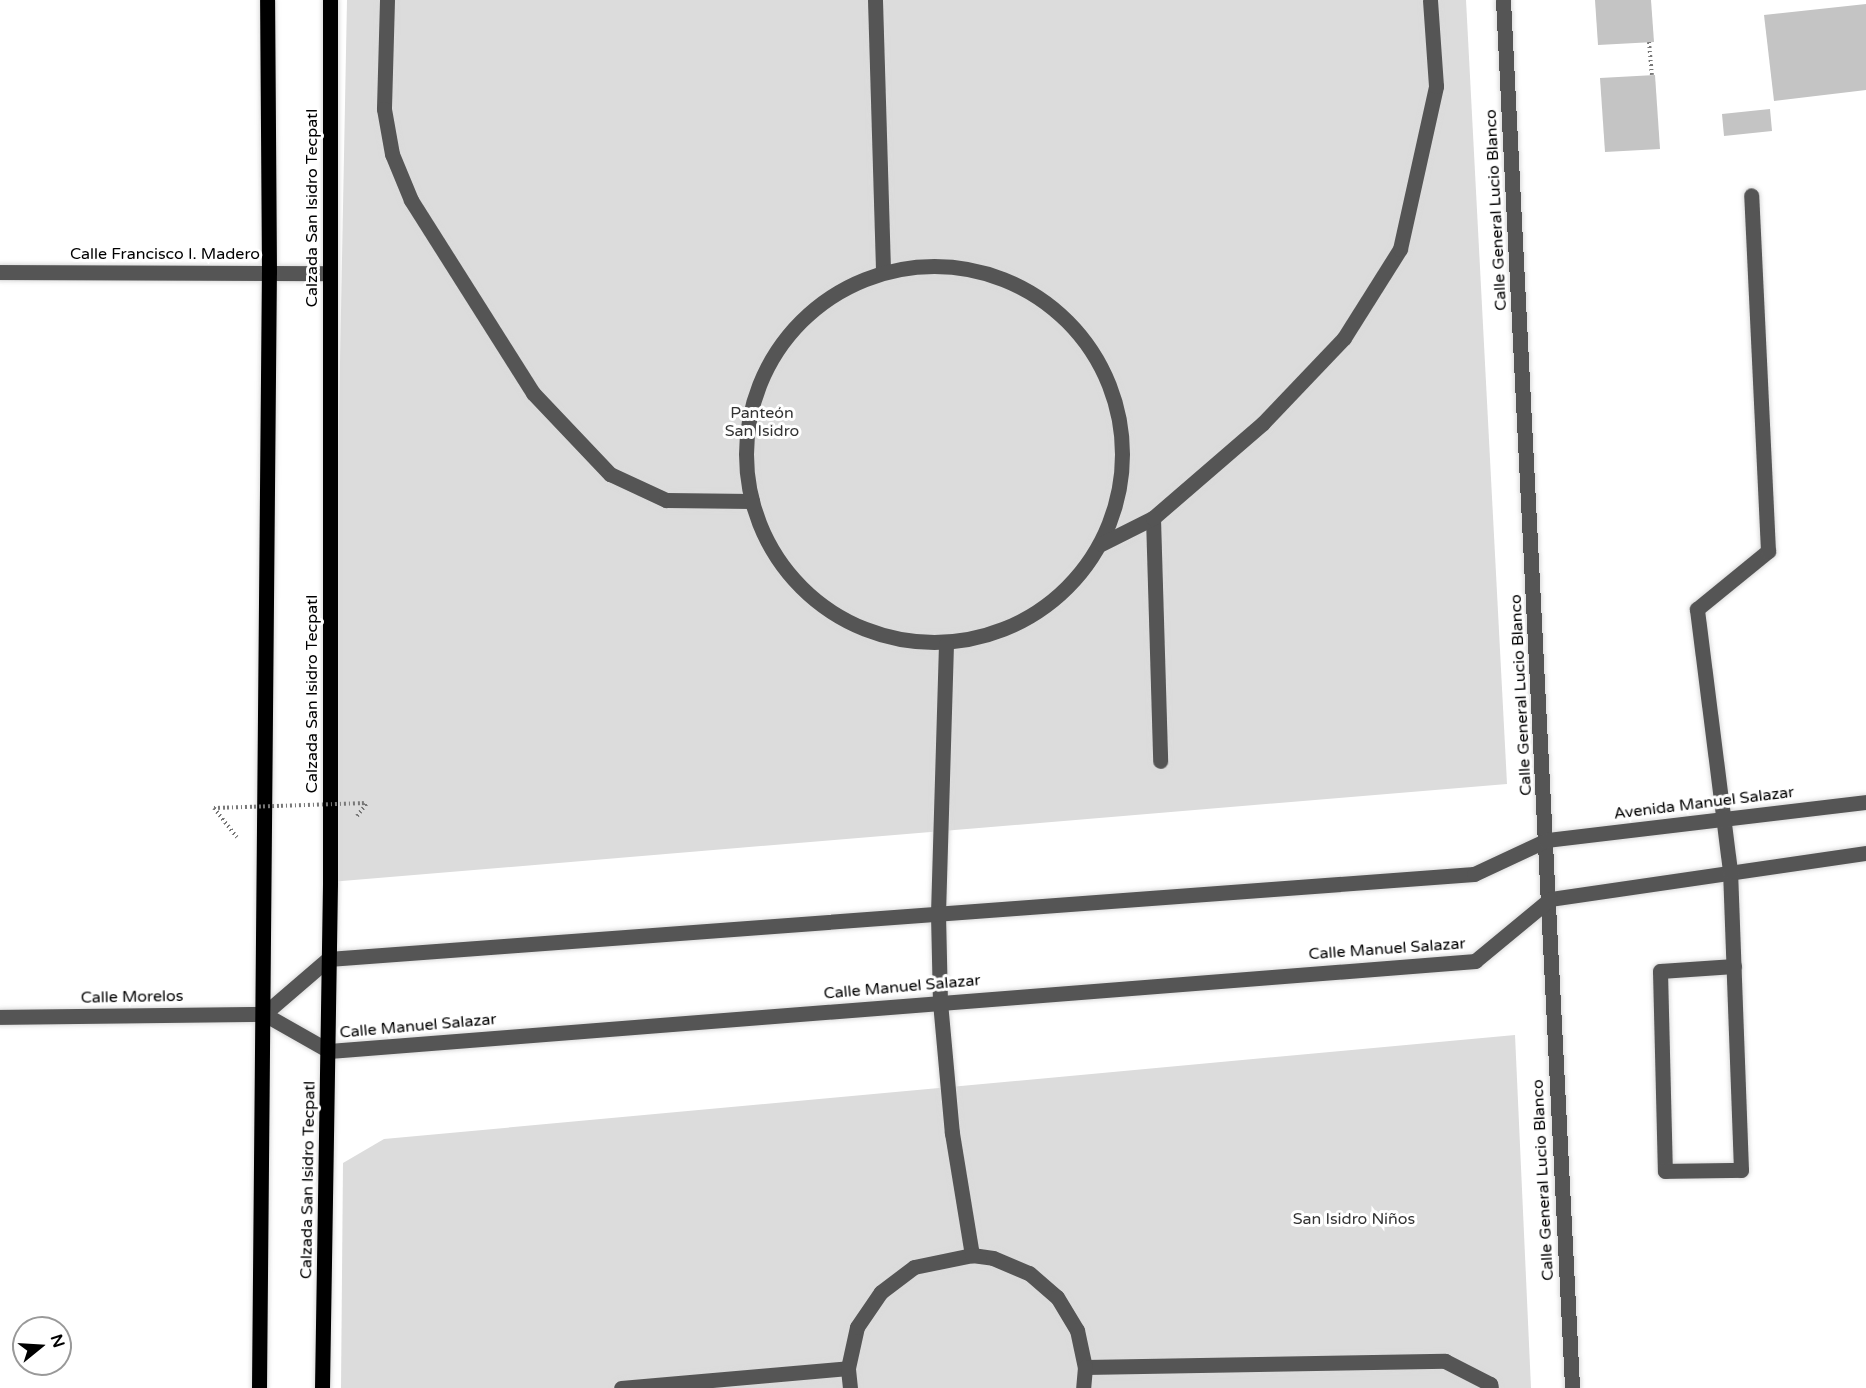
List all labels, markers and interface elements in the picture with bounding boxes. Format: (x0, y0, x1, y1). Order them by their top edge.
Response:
street label: Calzada San Isidro Tecpatl (302, 109, 322, 307)
street label: Calle General Lucio Blanco (1481, 109, 1511, 311)
street label: Calle Francisco I. Madero (70, 244, 260, 264)
park label: Panteón San Isidro (725, 403, 799, 441)
street label: Calle General Lucio Blanco (1506, 594, 1536, 796)
street label: Calzada San Isidro Tecpatl (302, 595, 322, 793)
street label: Avenida Manuel Salazar (1613, 782, 1795, 824)
street label: Calle Manuel Salazar (1308, 934, 1466, 964)
street label: Calle Manuel Salazar (823, 971, 981, 1003)
street label: Calle Morelos (81, 987, 183, 1007)
street label: Calle Manuel Salazar (339, 1010, 497, 1042)
street label: Calle General Lucio Blanco (1528, 1079, 1558, 1281)
street label: Calzada San Isidro Tecpatl (297, 1081, 319, 1279)
park label: San Isidro Niños (1293, 1209, 1415, 1229)
north arrow (12, 1316, 72, 1376)
text: N (46, 1332, 69, 1350)

